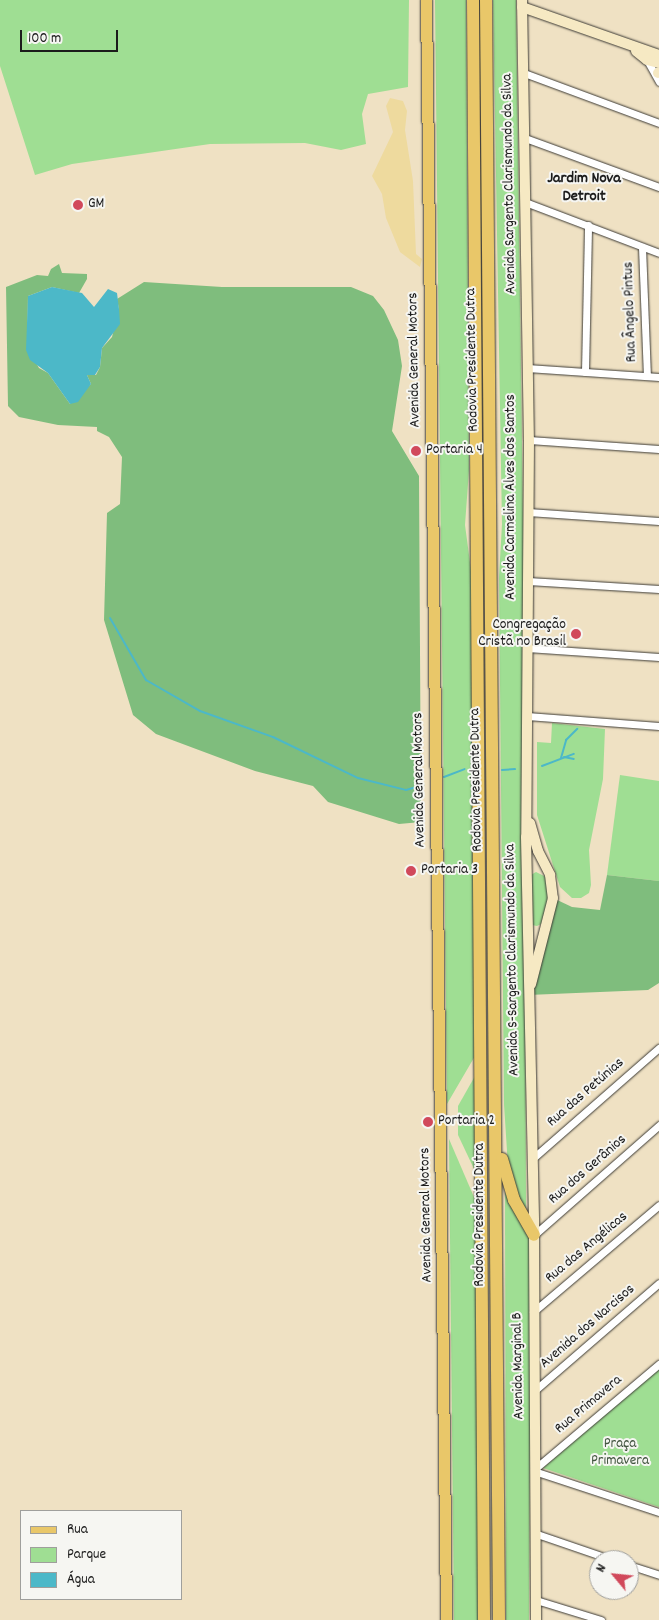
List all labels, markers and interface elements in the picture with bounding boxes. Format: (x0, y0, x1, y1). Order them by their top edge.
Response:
scale bar (22, 20, 120, 52)
text: 100 m (28, 28, 61, 50)
street label: Avenida Sargento Clarismundo da Silva (499, 74, 521, 294)
district label: Jardim Nova Detroit (547, 169, 621, 207)
place label: GM (88, 196, 104, 214)
marker: GM (72, 199, 84, 211)
street label: Rua Ângelo Pintus (620, 261, 642, 363)
street label: Rodovia Presidente Dutra (463, 288, 483, 432)
street label: Avenida General Motors (405, 292, 425, 428)
street label: Avenida Carmelina Alves dos Santos (503, 394, 521, 600)
place label: Portaria 4 (426, 442, 483, 460)
marker: Portaria 4 (410, 445, 422, 457)
place label: Congregação Cristã no Brasil (478, 616, 566, 651)
marker: Congregação Cristã no Brasil (570, 628, 582, 640)
street label: Rodovia Presidente Dutra (467, 708, 487, 852)
street label: Avenida General Motors (410, 712, 430, 848)
street label: Avenida S-Sargento Clarismundo da Silva (502, 844, 524, 1076)
place label: Portaria 3 (421, 862, 478, 880)
marker: Portaria 3 (405, 865, 417, 877)
street label: Rua das Petúnias (544, 1055, 628, 1131)
place label: Portaria 2 (438, 1113, 495, 1131)
marker: Portaria 2 (422, 1116, 434, 1128)
street label: Rua dos Gerânios (545, 1131, 631, 1209)
street label: Rodovia Presidente Dutra (472, 1143, 490, 1287)
street label: Avenida General Motors (417, 1147, 437, 1283)
street label: Rua das Angélicas (542, 1208, 632, 1288)
street label: Avenida dos Narcisos (537, 1281, 639, 1373)
street label: Avenida Marginal B (509, 1312, 529, 1420)
street label: Rua Primavera (552, 1372, 626, 1438)
park label: Praça Primavera (591, 1435, 649, 1470)
legend (20, 1510, 182, 1600)
text: Rua (67, 1519, 88, 1541)
text: Parque (67, 1544, 106, 1566)
north arrow (589, 1550, 639, 1600)
text: N (591, 1561, 612, 1576)
text: Água (67, 1569, 95, 1591)

